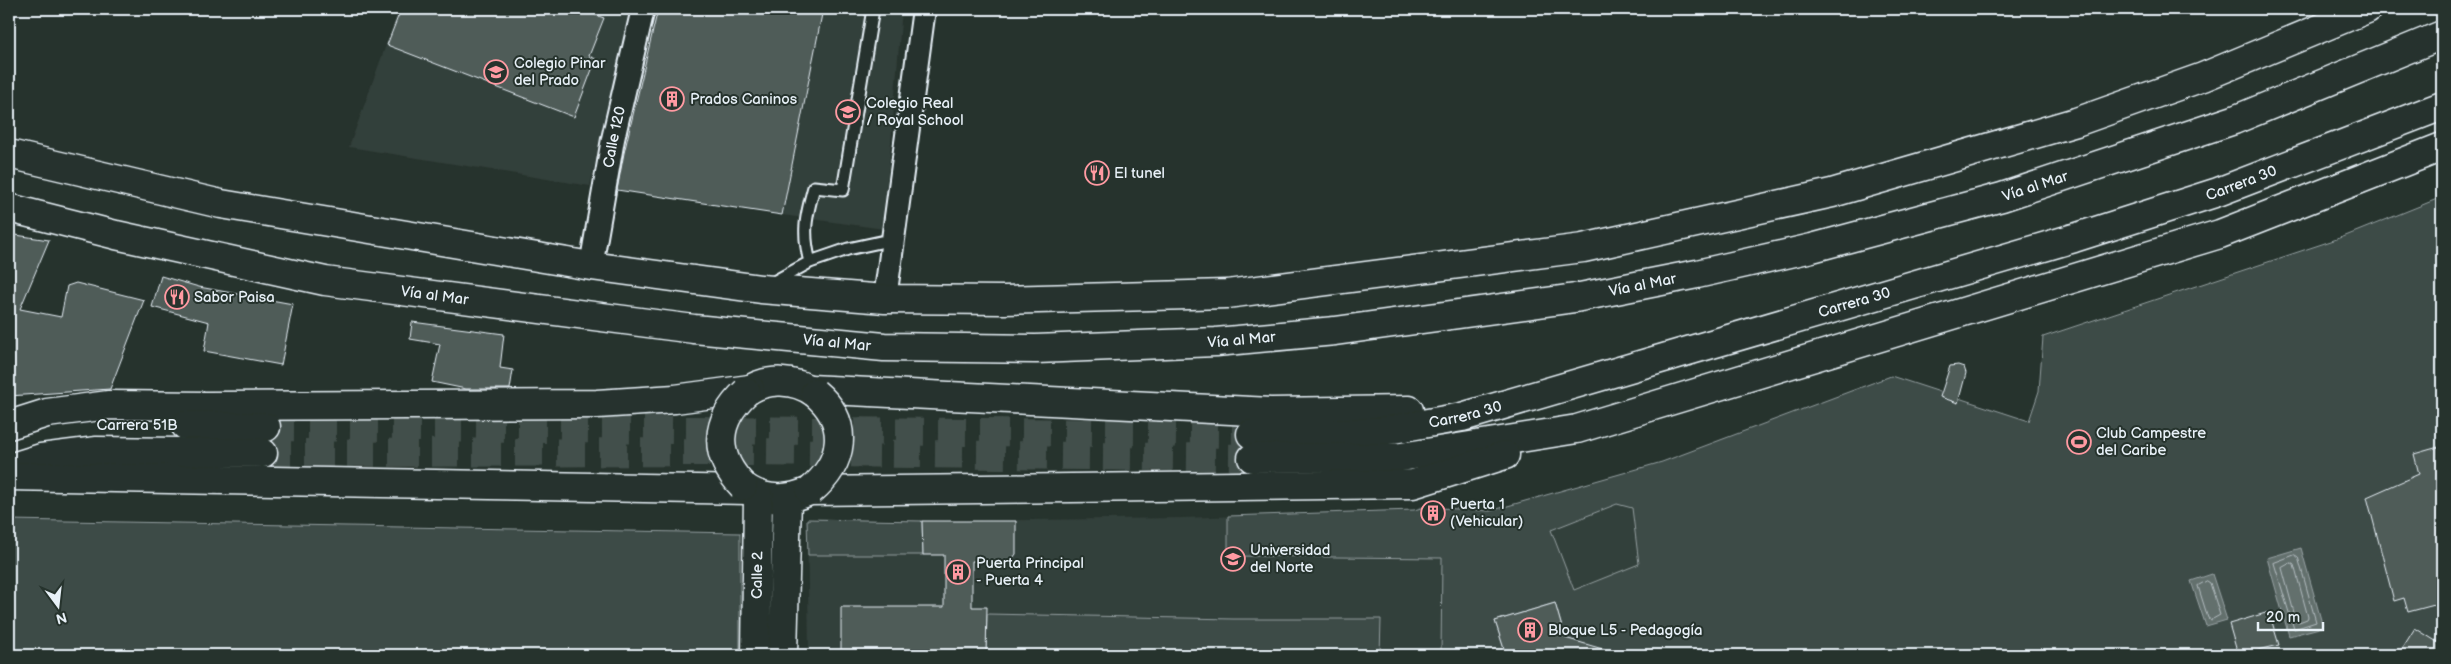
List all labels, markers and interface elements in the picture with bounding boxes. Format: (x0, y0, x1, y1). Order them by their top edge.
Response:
place label: Colegio Pinar del Prado (514, 54, 606, 90)
school or university icon: Colegio Pinar del Prado (483, 59, 509, 85)
building icon: Prados Caninos (659, 86, 685, 112)
place label: Prados Caninos (690, 90, 798, 109)
place label: Colegio Real / Royal School (866, 94, 964, 130)
school or university icon: Colegio Real / Royal School (835, 99, 861, 125)
street label: Calle 120 (599, 104, 630, 169)
restaurant icon: El tunel (1084, 160, 1110, 186)
street label: Carrera 30 (2204, 161, 2280, 205)
place label: El tunel (1114, 164, 1165, 183)
street label: Vía al Mar (2000, 167, 2071, 206)
street label: Vía al Mar (1607, 269, 1678, 301)
street label: Vía al Mar (400, 282, 470, 310)
street label: Carrera 30 (1816, 283, 1893, 322)
restaurant icon: Sabor Paisa (164, 284, 190, 310)
place label: Sabor Paisa (194, 288, 275, 307)
street label: Vía al Mar (1207, 327, 1277, 352)
street label: Vía al Mar (802, 330, 872, 356)
street label: Carrera 30 (1427, 397, 1504, 433)
street label: Carrera 51B (97, 416, 177, 435)
place label: Club Campestre del Caribe (2096, 424, 2206, 460)
sports icon: Club Campestre del Caribe (2066, 429, 2092, 455)
place label: Puerta 1 (Vehicular) (1450, 495, 1523, 531)
building icon: Puerta 1 (Vehicular) (1420, 500, 1446, 526)
place label: Universidad del Norte (1250, 541, 1330, 577)
school or university icon: Universidad del Norte (1220, 546, 1246, 572)
street label: Calle 2 (748, 551, 767, 599)
place label: Puerta Principal - Puerta 4 (976, 554, 1084, 590)
building icon: Puerta Principal - Puerta 4 (945, 559, 971, 585)
north arrow (32, 582, 82, 632)
scale bar (2258, 599, 2324, 631)
text: 20 m (2266, 608, 2300, 627)
text: N (54, 609, 69, 628)
building icon: Bloque L5 - Pedagogía (1517, 617, 1543, 643)
place label: Bloque L5 - Pedagogía (1548, 621, 1702, 640)

